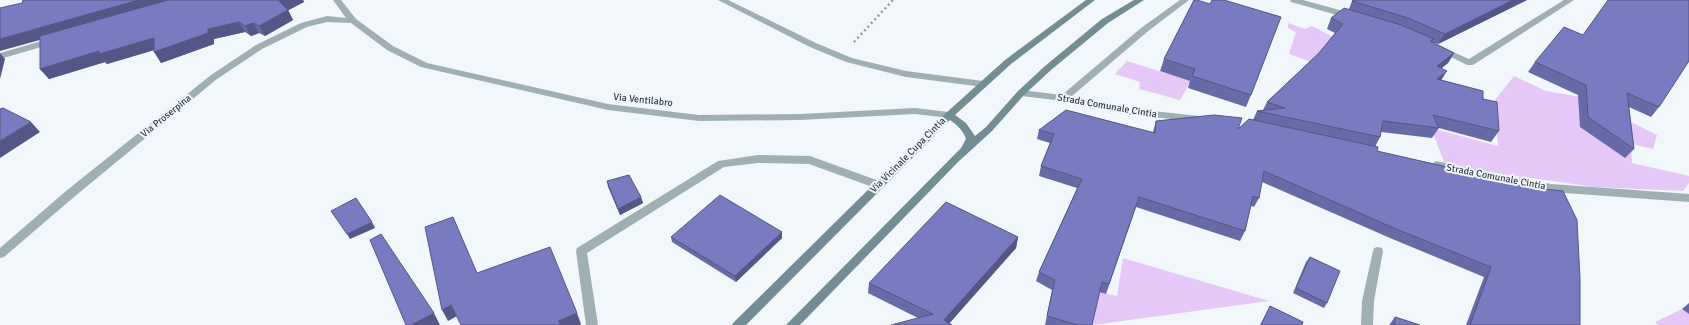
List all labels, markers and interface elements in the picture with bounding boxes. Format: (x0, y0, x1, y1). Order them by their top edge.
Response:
street label: Via Ventilabro (613, 91, 673, 109)
street label: Strada Comunale Cintia (1056, 91, 1158, 121)
street label: Via Proserpina (138, 92, 194, 140)
street label: Via Vicinale Cupa Cintia (868, 115, 948, 195)
street label: Strada Comunale Cintia (1445, 161, 1547, 193)

